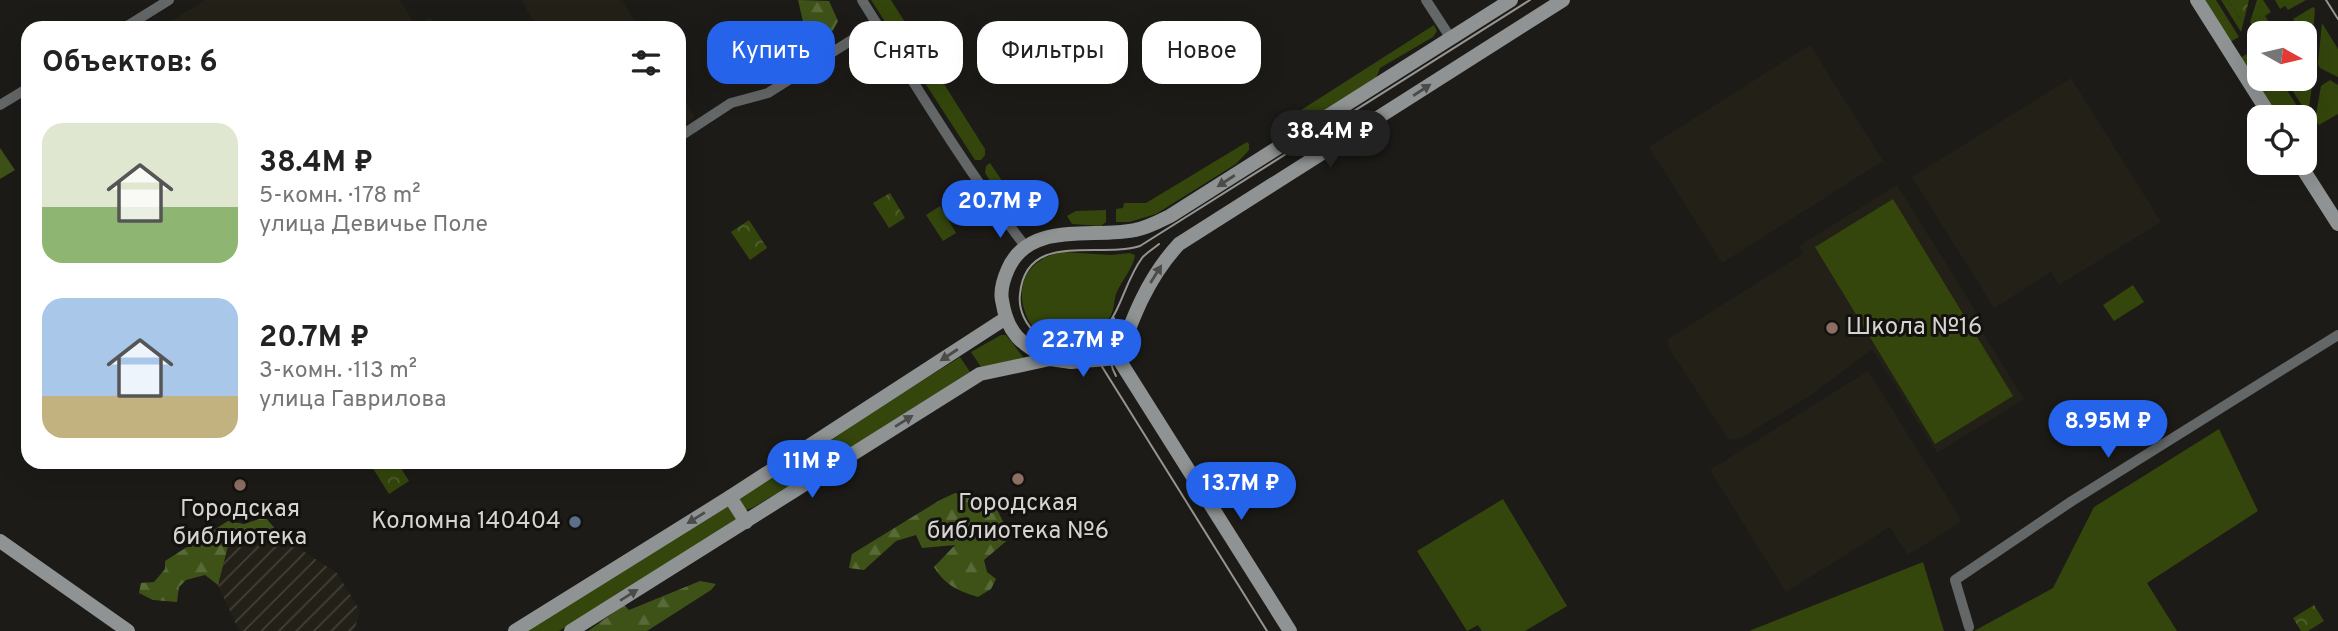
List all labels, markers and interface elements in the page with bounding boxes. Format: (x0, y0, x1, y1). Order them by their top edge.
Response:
chip: Купить (707, 21, 835, 84)
chip: Снять (849, 21, 963, 84)
chip: Фильтры (977, 21, 1128, 84)
chip: Новое (1142, 21, 1261, 84)
north arrow (2247, 21, 2317, 91)
map controls (2247, 21, 2317, 175)
icon: filters (627, 44, 665, 82)
text: Объектов: 6 (42, 45, 218, 82)
one-way arrow (1412, 84, 1431, 97)
button: locate (2247, 105, 2317, 175)
pin: 38.4M ₽ (1265, 110, 1395, 170)
text: 38.4M ₽ (1286, 118, 1374, 147)
text: 38.4M ₽ (259, 145, 373, 182)
icon: home (98, 151, 182, 235)
one-way arrow (1216, 174, 1235, 187)
pin: 20.7M ₽ (935, 180, 1065, 240)
text: 5-комн. · 178 m² (259, 182, 421, 211)
text: 20.7M ₽ (958, 188, 1042, 217)
text: улица Девичье Поле (259, 211, 488, 240)
one-way arrow (1150, 265, 1163, 284)
place label: Школа №16 (1846, 313, 1982, 343)
text: 20.7M ₽ (259, 320, 369, 357)
pin: 22.7M ₽ (1018, 320, 1148, 379)
marker: Школа №16 (1824, 320, 1840, 336)
icon: home (98, 326, 182, 410)
text: 22.7M ₽ (1041, 327, 1125, 356)
one-way arrow (940, 348, 958, 362)
text: 3-комн. · 113 m² (259, 357, 417, 386)
text: улица Гаврилова (259, 386, 446, 415)
pin: 8.95M ₽ (2043, 400, 2173, 460)
text: 8.95M ₽ (2064, 408, 2152, 437)
one-way arrow (895, 415, 914, 428)
pin: 11M ₽ (763, 440, 861, 500)
text: 11M ₽ (783, 448, 841, 477)
pin: 13.7M ₽ (1176, 462, 1306, 522)
text: 13.7M ₽ (1202, 470, 1280, 499)
marker: Городская библиотека №6 (1010, 471, 1026, 487)
marker: Городская библиотека (232, 477, 248, 493)
place label: Городская библиотека №6 (927, 489, 1109, 547)
place label: Городская библиотека (173, 495, 307, 553)
place label: Коломна 140404 (371, 507, 561, 537)
one-way arrow (686, 512, 706, 525)
marker: Коломна 140404 (567, 514, 583, 530)
one-way arrow (619, 588, 638, 601)

